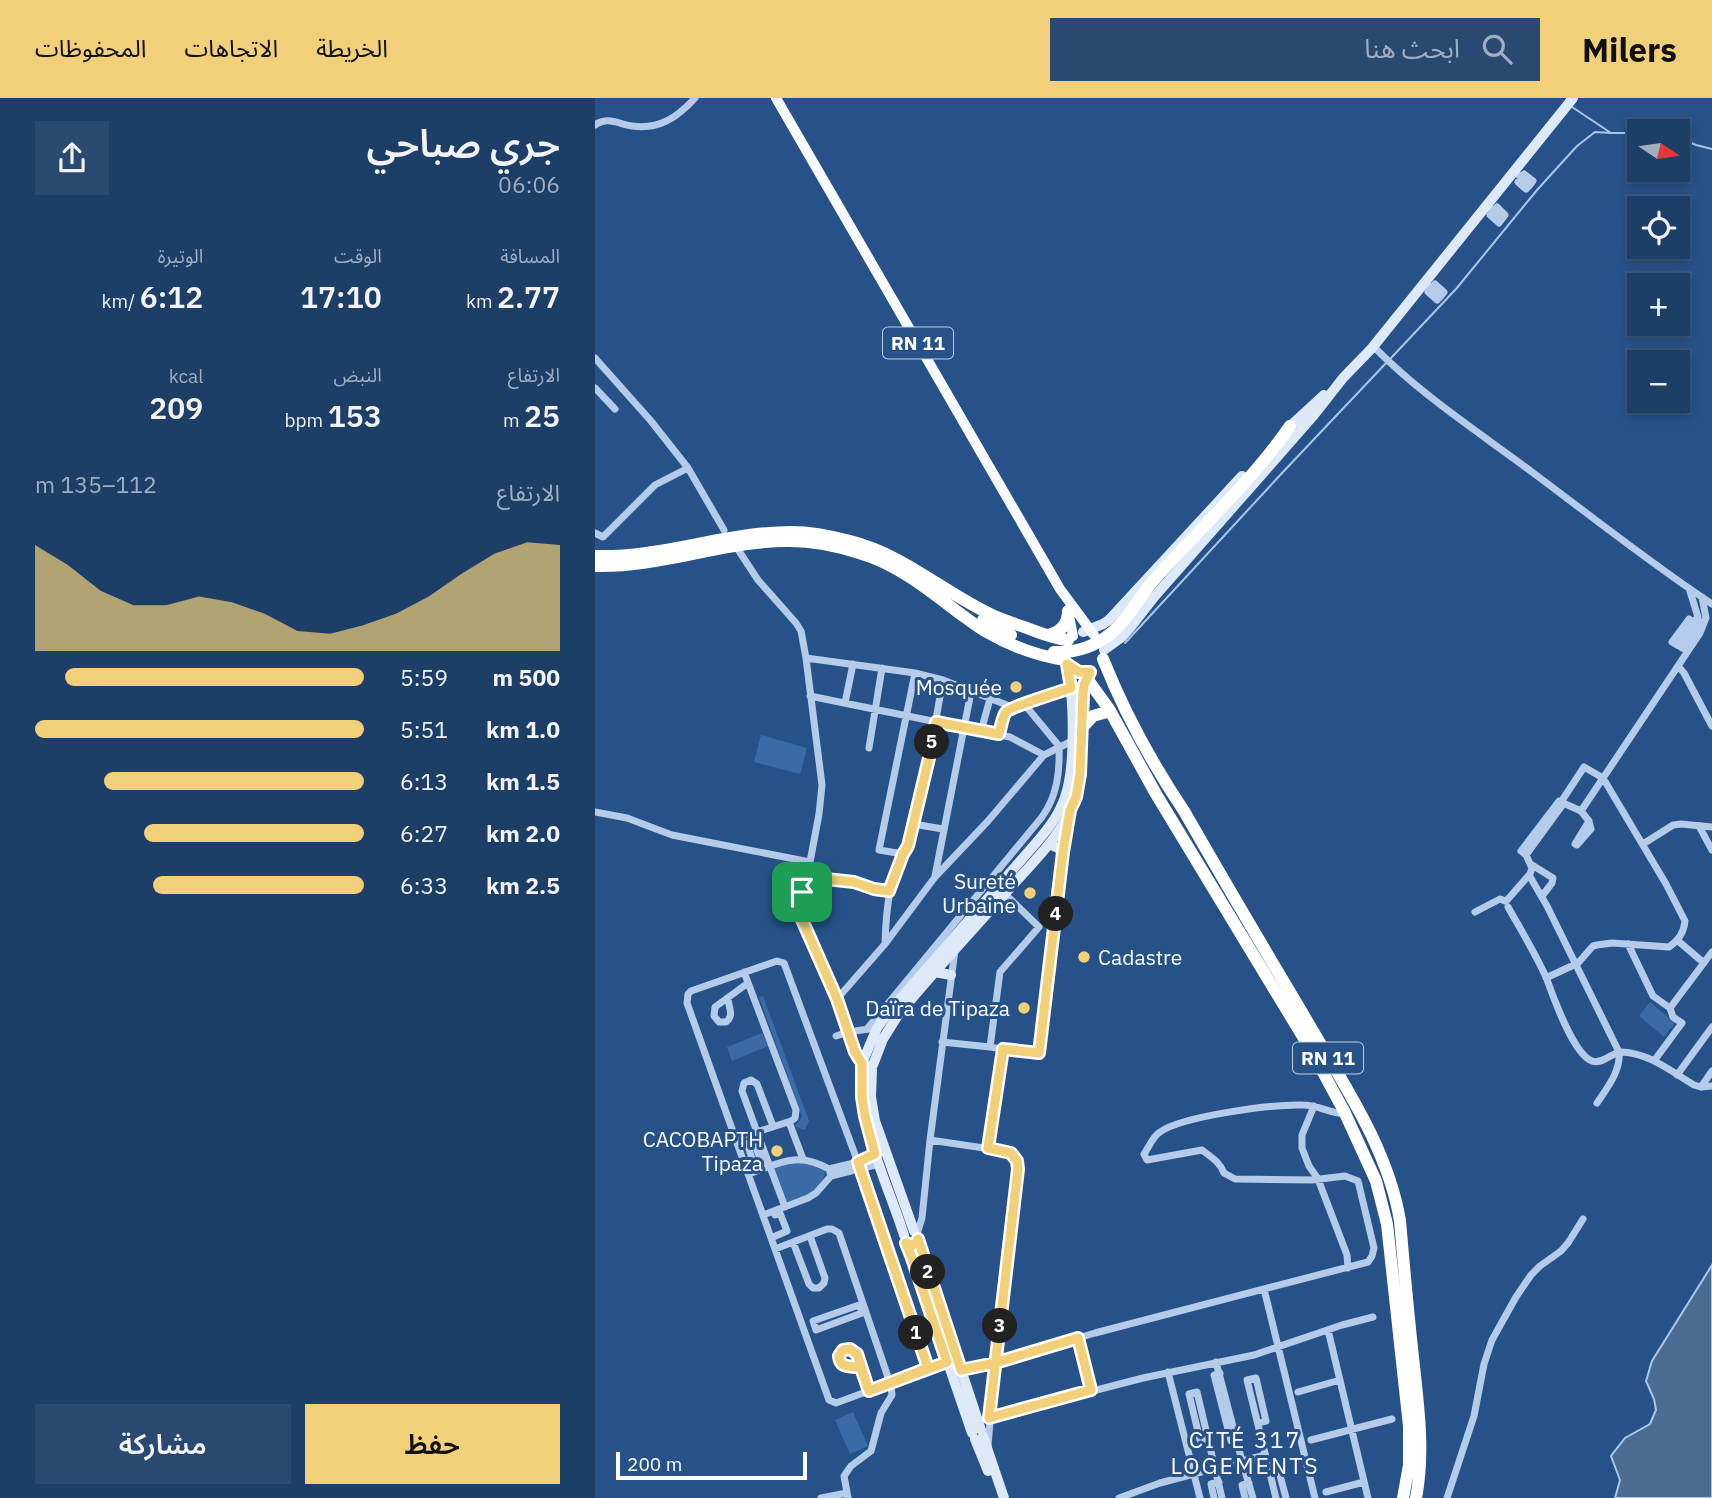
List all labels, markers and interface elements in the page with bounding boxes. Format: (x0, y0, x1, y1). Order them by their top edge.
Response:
search box (1050, 18, 1540, 81)
text: Milers (1582, 28, 1677, 71)
icon: search (1478, 30, 1516, 68)
text: ابحث هنا (1364, 31, 1460, 65)
text: المحفوظات (35, 32, 146, 64)
text: الاتجاهات (184, 32, 278, 64)
text: الخريطة (316, 32, 388, 64)
text: جري صباحي (367, 118, 560, 167)
north arrow (1627, 119, 1691, 182)
map controls (1627, 119, 1690, 413)
button: share (35, 121, 109, 195)
text: 06:06 (498, 169, 560, 199)
button: locate (1627, 196, 1690, 259)
text: الوتيرة (158, 244, 203, 268)
text: الوقت (334, 244, 382, 268)
text: المسافة (500, 244, 560, 268)
button: + (1627, 273, 1690, 336)
text: 6:12 (140, 277, 203, 316)
text: 17:10 (300, 277, 382, 316)
text: 2.77 (497, 277, 560, 316)
text: /km (101, 289, 140, 313)
text: km (466, 289, 497, 313)
road number: RN 11 (883, 328, 953, 358)
button: − (1627, 350, 1690, 413)
text: النبض (333, 363, 382, 387)
text: الارتفاع (508, 363, 560, 387)
text: kcal (169, 364, 203, 388)
text: 209 (149, 388, 203, 427)
text: 153 (328, 396, 382, 435)
text: 25 (524, 396, 560, 435)
text: bpm (285, 408, 328, 432)
text: m (503, 408, 524, 432)
text: 112–135 m (35, 469, 157, 499)
text: الارتفاع (497, 477, 560, 507)
text: 5:59 (400, 662, 448, 692)
text: 500 m (493, 662, 560, 692)
place label: Mosquée (916, 673, 1002, 701)
marker: Mosquée (1008, 679, 1024, 695)
text: 5:51 (400, 714, 448, 744)
text: 1.0 km (486, 714, 560, 744)
pin: 5 (915, 724, 949, 760)
text: 5 (926, 729, 937, 753)
text: 6:13 (400, 766, 448, 796)
text: 1.5 km (486, 766, 560, 796)
text: 6:27 (400, 818, 448, 848)
text: 2.0 km (486, 818, 560, 848)
pin (772, 862, 832, 922)
place label: Sureté Urbaine (942, 867, 1016, 919)
text: 6:33 (400, 870, 448, 900)
text: 2.5 km (486, 870, 560, 900)
icon: arrive (783, 873, 821, 911)
marker: Sureté Urbaine (1022, 885, 1038, 901)
pin: 4 (1039, 896, 1073, 932)
text: 4 (1050, 901, 1061, 925)
place label: Cadastre (1098, 943, 1182, 971)
marker: Cadastre (1076, 949, 1092, 965)
place label: Daïra de Tipaza (865, 994, 1010, 1022)
marker: Daïra de Tipaza (1016, 1000, 1032, 1016)
road number: RN 11 (1293, 1042, 1363, 1074)
place label: CACOBAPTH Tipaza (643, 1125, 763, 1177)
marker: CACOBAPTH Tipaza (769, 1143, 785, 1159)
pin: 2 (911, 1254, 945, 1290)
text: 2 (922, 1259, 933, 1283)
pin: 3 (983, 1308, 1017, 1344)
text: 3 (994, 1313, 1005, 1337)
pin: 1 (899, 1316, 933, 1350)
text: 1 (910, 1320, 921, 1344)
button: مشاركة (35, 1404, 291, 1484)
button: حفظ (305, 1404, 560, 1484)
district label: CITÉ 317 LOGEMENTS (1170, 1424, 1320, 1480)
scale bar (616, 1449, 807, 1481)
text: 200 m (627, 1452, 682, 1476)

